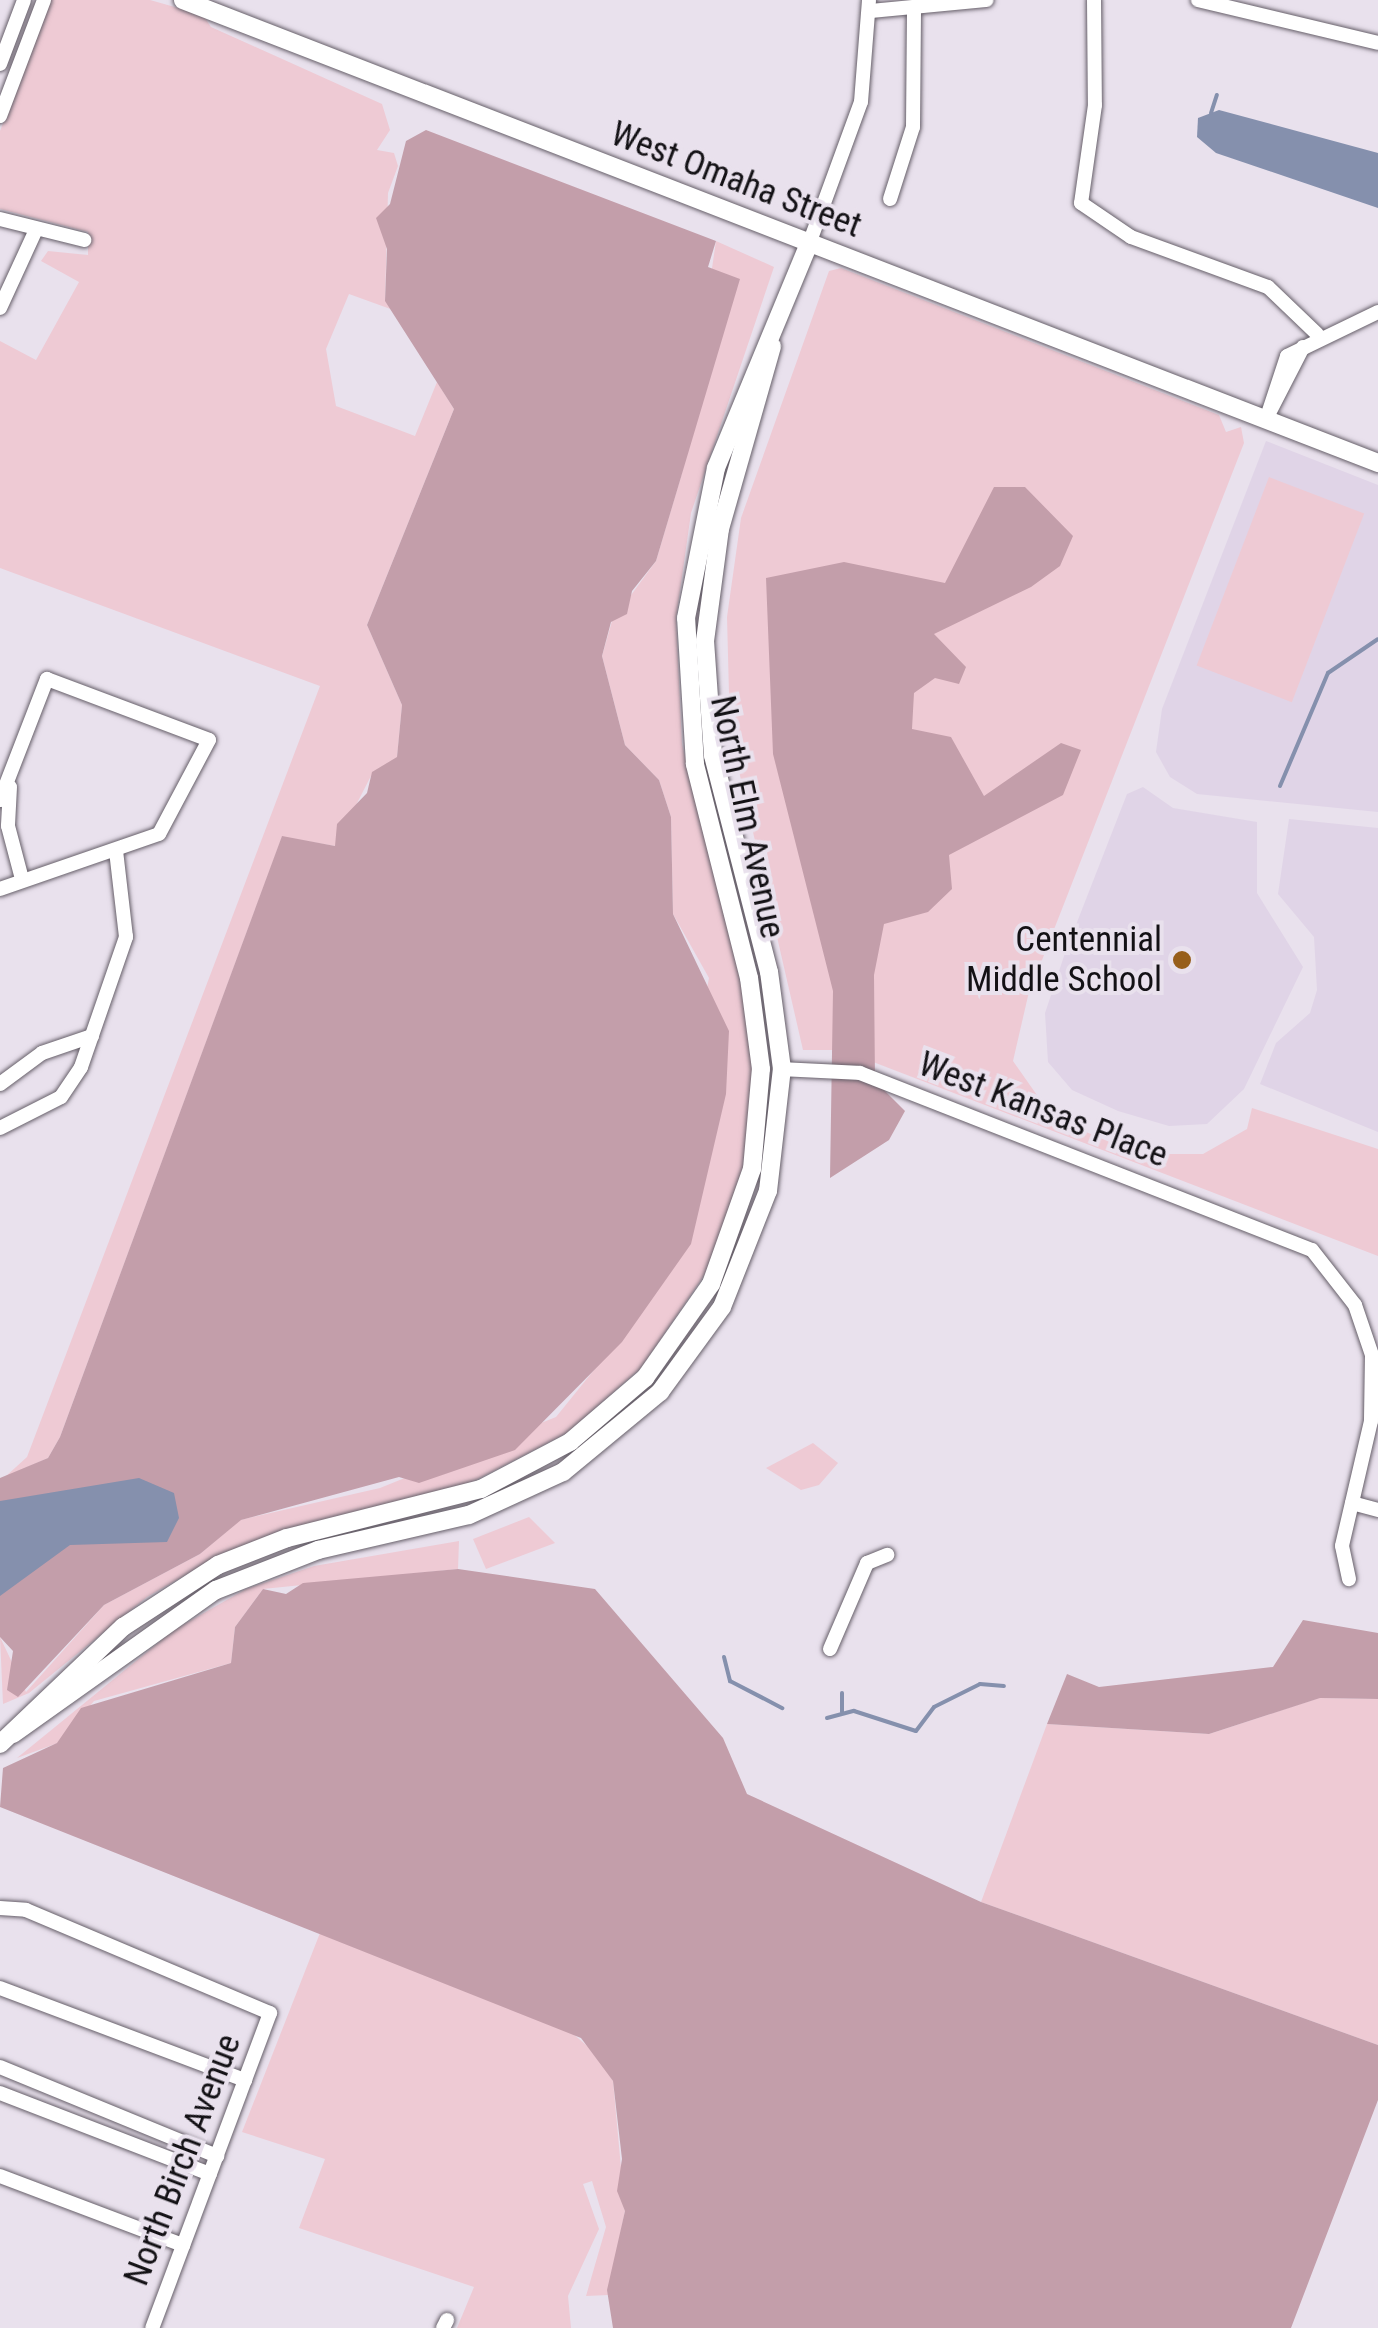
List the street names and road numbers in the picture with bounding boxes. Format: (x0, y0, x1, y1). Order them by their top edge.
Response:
street label: West Omaha Street (605, 113, 867, 247)
street label: North Elm Avenue (701, 692, 793, 942)
street label: West Kansas Place (913, 1043, 1173, 1177)
street label: North Birch Avenue (116, 2029, 250, 2291)

